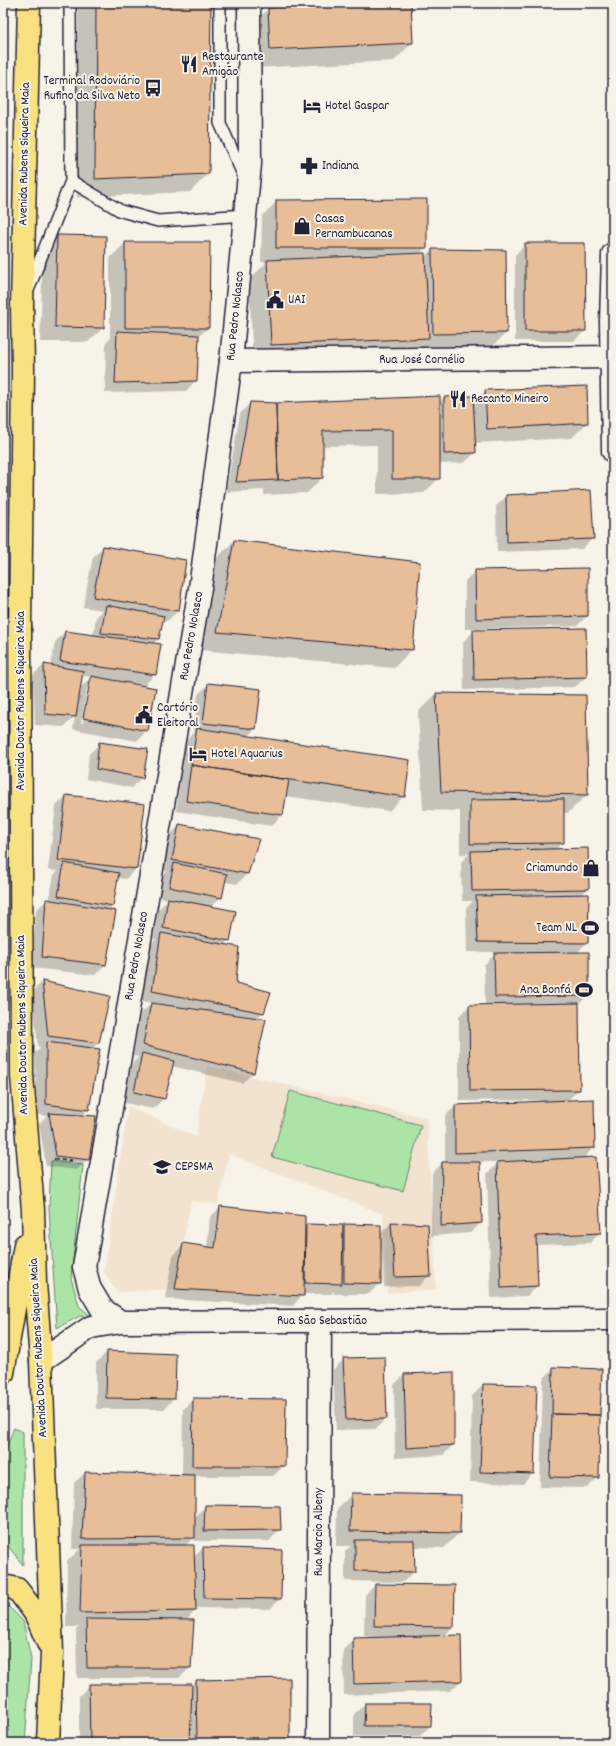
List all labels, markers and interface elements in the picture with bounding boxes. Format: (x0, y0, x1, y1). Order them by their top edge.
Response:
place label: Restaurante Amigão (202, 48, 264, 82)
restaurant icon: Restaurante Amigão (179, 54, 199, 74)
place label: Terminal Rodoviário Rufino da Silva Neto (44, 72, 140, 106)
bus stop icon: Terminal Rodoviário Rufino da Silva Neto (143, 78, 163, 98)
street label: Avenida Rubens Siqueira Maia (14, 81, 36, 226)
hotel icon: Hotel Gaspar (302, 96, 322, 116)
place label: Hotel Gaspar (325, 97, 389, 116)
pharmacy icon: Indiana (299, 156, 319, 176)
place label: Indiana (322, 157, 360, 176)
place label: Casas Pernambucanas (315, 210, 393, 244)
shop icon: Casas Pernambucanas (292, 216, 312, 236)
street label: Rua Pedro Nolasco (222, 270, 250, 362)
public building icon: UAI (265, 290, 285, 310)
place label: UAI (288, 291, 305, 310)
street label: Rua José Cornélio (379, 351, 465, 370)
restaurant icon: Recanto Mineiro (448, 389, 468, 409)
place label: Recanto Mineiro (471, 390, 549, 409)
street label: Rua Pedro Nolasco (175, 590, 209, 682)
street label: Avenida Doutor Rubens Siqueira Maia (12, 610, 31, 791)
place label: Cartório Eleitoral (157, 699, 199, 733)
public building icon: Cartório Eleitoral (134, 705, 154, 725)
hotel icon: Hotel Aquarius (188, 744, 208, 764)
place label: Hotel Aquarius (211, 745, 283, 764)
shop icon: Criamundo (581, 858, 601, 878)
place label: Criamundo (526, 859, 578, 878)
street label: Rua Pedro Nolasco (120, 910, 154, 1002)
sports icon: Team NL (580, 918, 600, 938)
place label: Team NL (536, 919, 578, 938)
street label: Avenida Doutor Rubens Siqueira Maia (12, 934, 34, 1115)
sports icon: Ana Bonfá (574, 980, 594, 1000)
place label: Ana Bonfá (520, 981, 572, 1000)
school or university icon: CEPSMA (152, 1157, 172, 1177)
place label: CEPSMA (175, 1158, 214, 1177)
street label: Avenida Doutor Rubens Siqueira Maia (25, 1257, 53, 1438)
street label: Rua São Sebastião (277, 1312, 367, 1331)
street label: Rua Marcio Albeny (310, 1487, 329, 1576)

